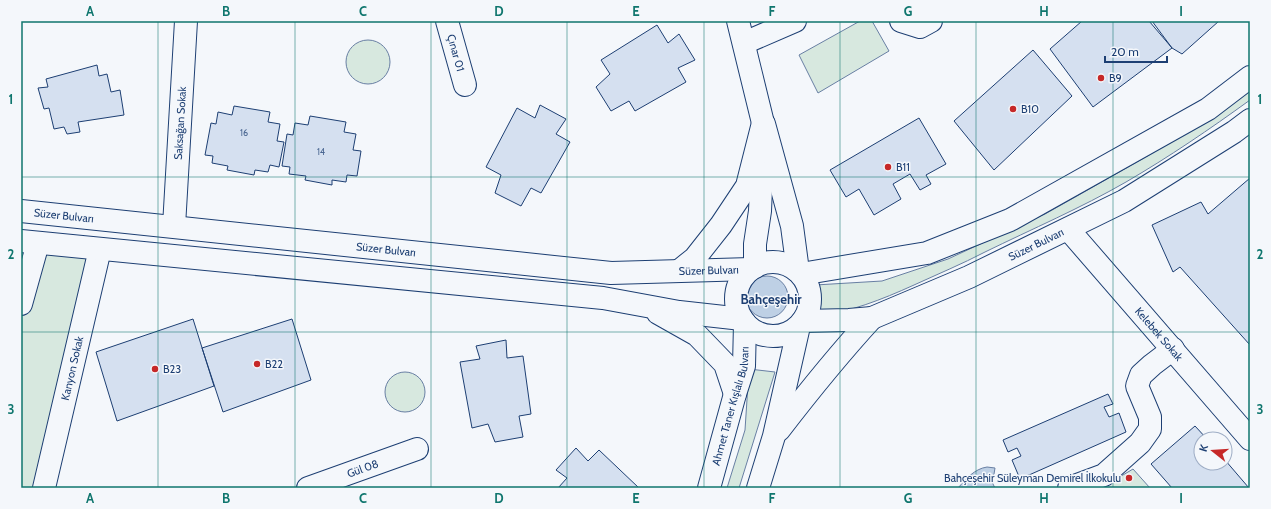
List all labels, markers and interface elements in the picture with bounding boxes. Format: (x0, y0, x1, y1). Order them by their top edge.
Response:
text: A (86, 3, 95, 19)
text: B (222, 3, 230, 19)
text: C (359, 3, 367, 19)
text: D (494, 3, 504, 19)
text: E (632, 3, 640, 19)
text: F (769, 3, 776, 19)
text: G (904, 3, 913, 19)
text: H (1039, 3, 1049, 19)
text: I (1179, 3, 1183, 19)
street label: Çınar 01 (444, 33, 468, 73)
scale bar (1105, 38, 1167, 64)
text: 20 m (1111, 44, 1139, 59)
place label: B9 (1109, 71, 1122, 85)
marker: B9 (1096, 73, 1106, 83)
street label: Saksağan Sokak (171, 86, 189, 160)
text: 1 (9, 91, 13, 107)
text: 1 (1258, 91, 1262, 107)
place label: B10 (1021, 102, 1039, 116)
marker: B10 (1008, 104, 1018, 114)
house number: 16 (240, 127, 248, 138)
house number: 14 (317, 146, 325, 157)
place label: B11 (896, 160, 910, 174)
marker: B11 (883, 162, 893, 172)
street label: Süzer Bulvarı (33, 205, 94, 226)
street label: Süzer Bulvarı (1006, 225, 1066, 264)
street label: Süzer Bulvarı (355, 239, 417, 259)
text: 2 (8, 246, 15, 262)
text: 2 (1257, 246, 1264, 262)
street label: Süzer Bulvarı (678, 262, 739, 278)
district label: Bahçeşehir (740, 291, 802, 307)
street label: Kelebek Sokak (1132, 304, 1186, 364)
street label: Kanyon Sokak (58, 335, 86, 402)
street label: Ahmet Taner Kışlalı Bulvarı (709, 347, 751, 467)
place label: B22 (265, 357, 283, 371)
marker: B22 (252, 359, 262, 369)
place label: B23 (163, 362, 181, 376)
marker: B23 (150, 364, 160, 374)
text: 3 (7, 401, 15, 417)
text: 3 (1256, 401, 1264, 417)
north arrow (1193, 431, 1233, 471)
text: K (1196, 443, 1211, 453)
street label: Gül 08 (345, 456, 380, 481)
place label: Bahçeşehir Süleyman Demirel İlkokulu (944, 471, 1121, 485)
marker: Bahçeşehir Süleyman Demirel İlkokulu (1124, 473, 1134, 483)
text: A (86, 490, 95, 506)
text: B (222, 490, 230, 506)
text: C (359, 490, 367, 506)
text: D (494, 490, 504, 506)
text: E (632, 490, 640, 506)
text: F (769, 490, 776, 506)
text: G (904, 490, 913, 506)
text: H (1039, 490, 1049, 506)
text: I (1179, 490, 1183, 506)

